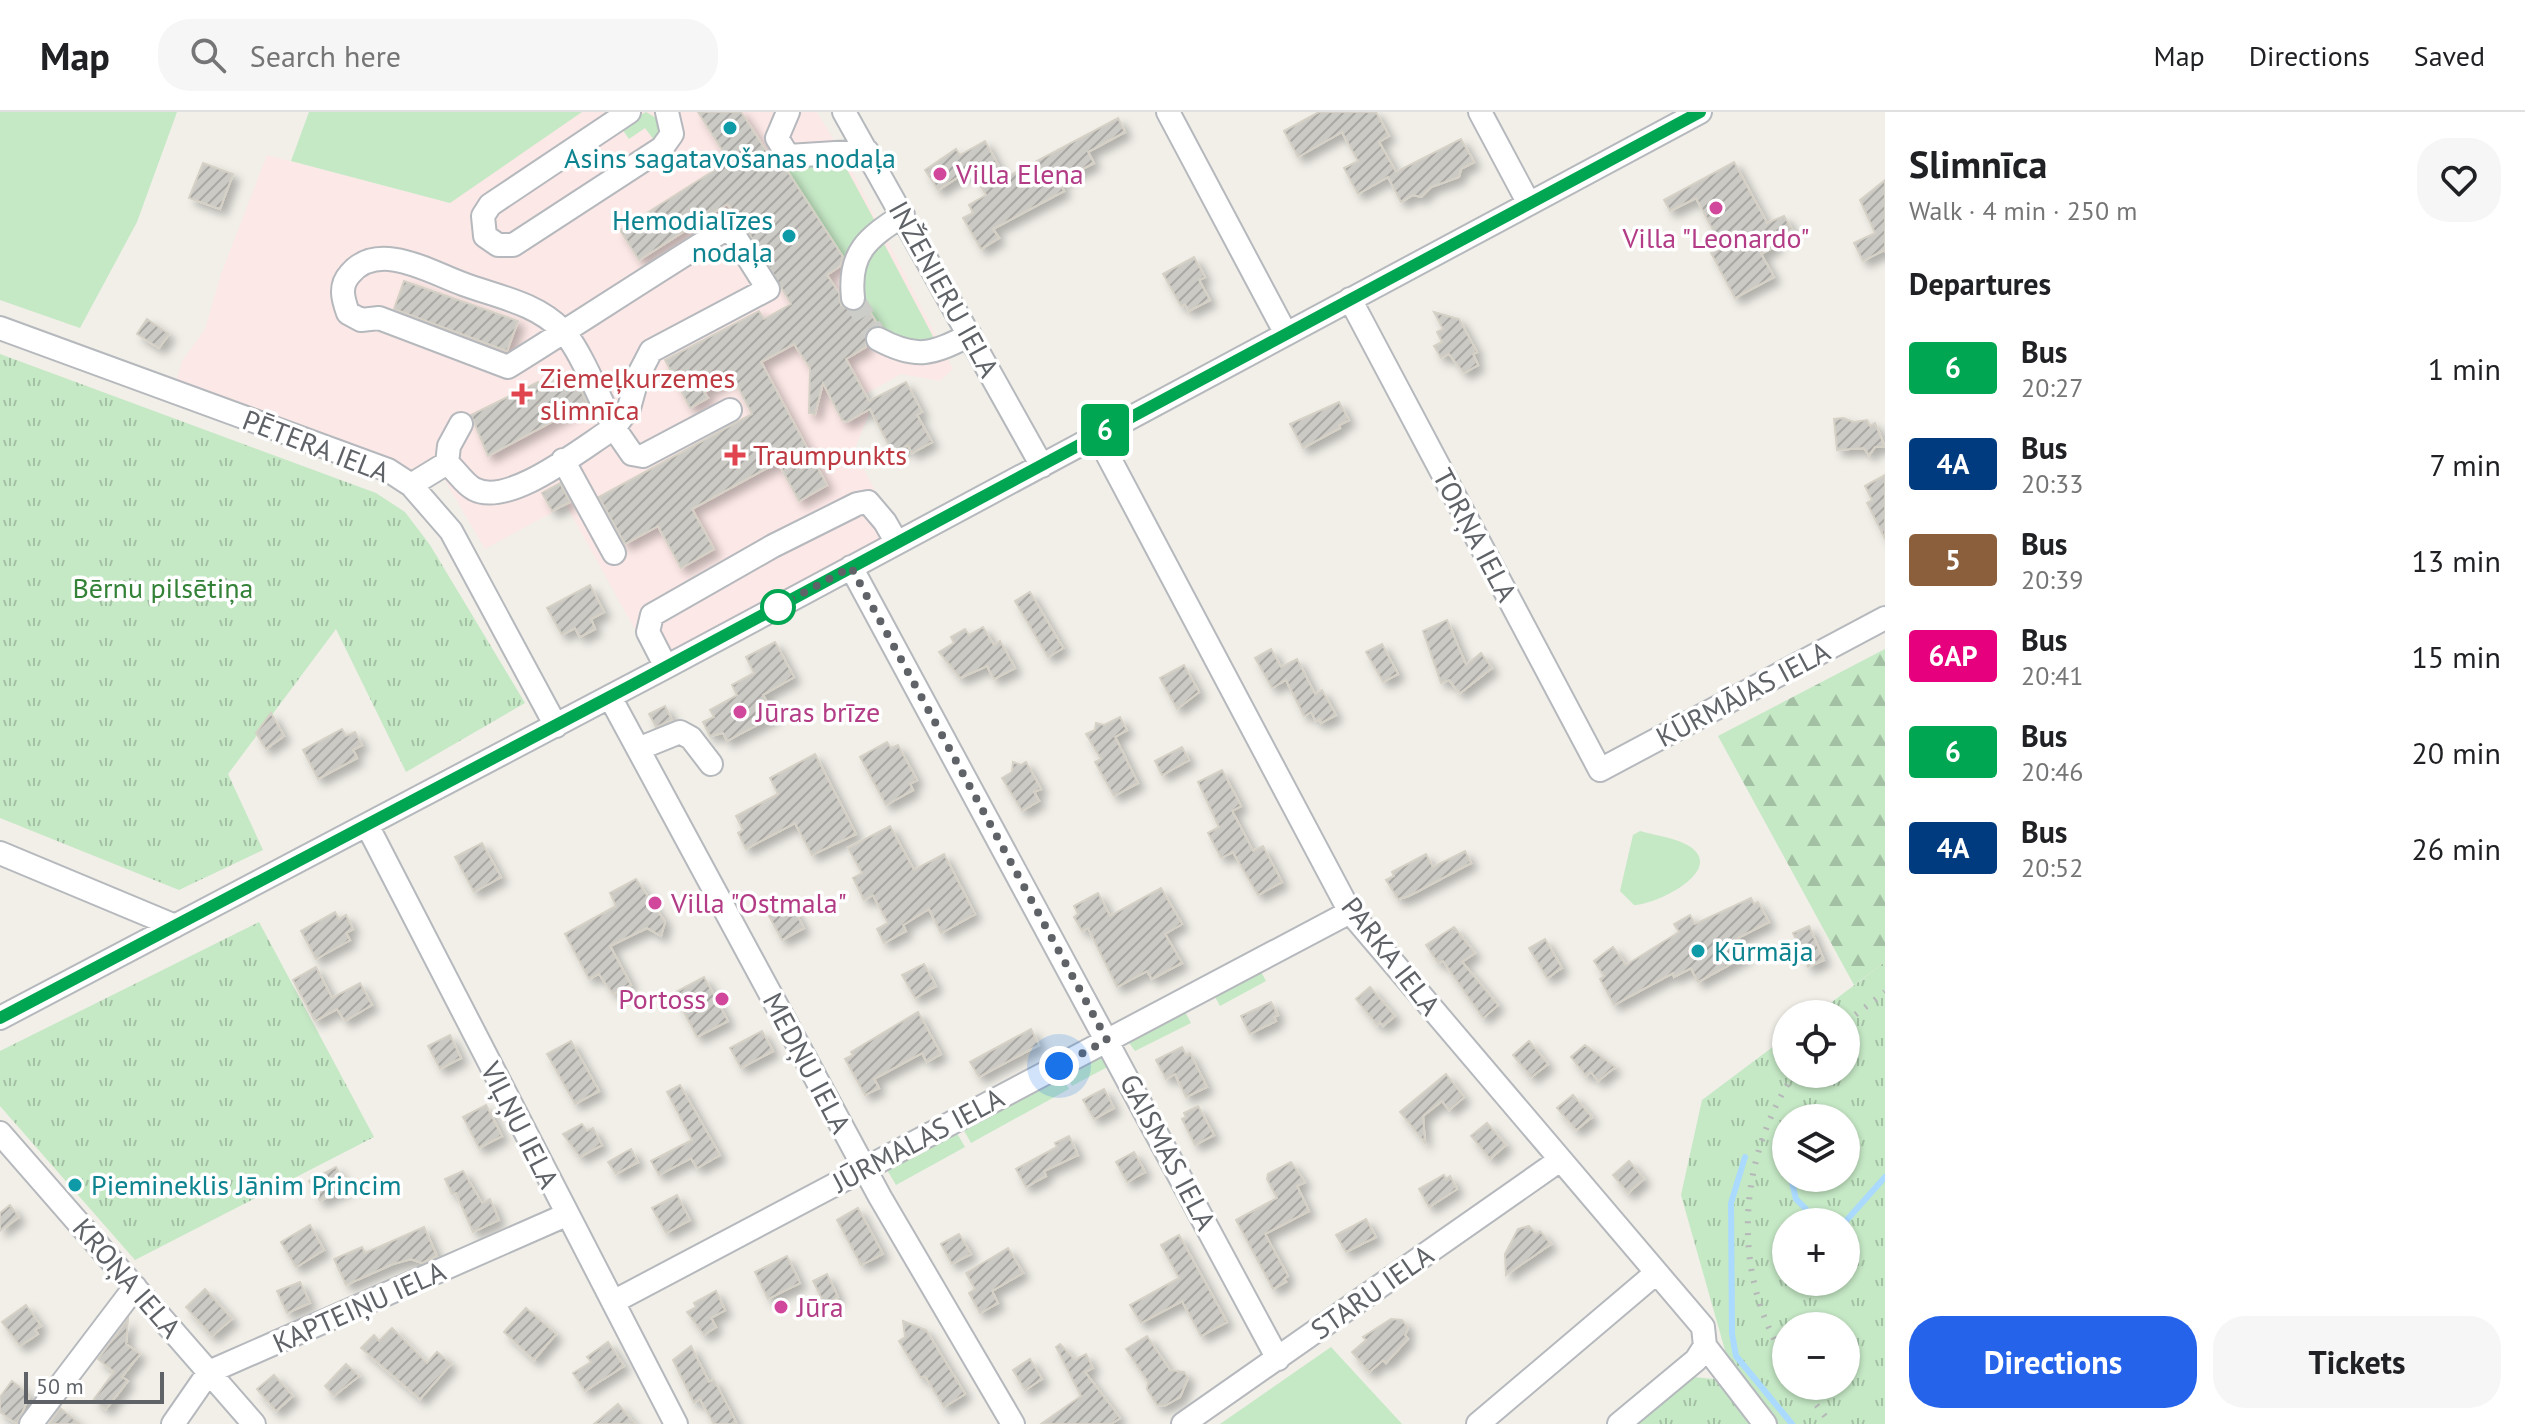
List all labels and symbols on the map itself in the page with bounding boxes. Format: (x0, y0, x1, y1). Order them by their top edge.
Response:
marker: Asins sagatavošanas nodaļa (721, 119, 739, 137)
place label: Asins sagatavošanas nodaļa (564, 139, 896, 176)
place label: Villa Elena (955, 155, 1084, 192)
marker: Villa Elena (931, 165, 949, 183)
street label: INŽENIERU IELA (881, 194, 1008, 384)
marker: Villa "Leonardo" (1707, 199, 1725, 217)
place label: Hemodialīzes nodaļa (612, 201, 773, 270)
place label: Villa "Leonardo" (1621, 219, 1810, 256)
marker: Hemodialīzes nodaļa (780, 227, 798, 245)
place label: Ziemeļkurzemes slimnīca (540, 359, 735, 428)
marker: Ziemeļkurzemes slimnīca (511, 383, 533, 405)
street label: PĒTERA IELA (238, 401, 395, 491)
line badge: 6 (1079, 404, 1131, 456)
place label: Traumpunkts (753, 436, 907, 473)
marker: Traumpunkts (724, 444, 746, 466)
street label: TORŅA IELA (1425, 462, 1526, 608)
park label: Bērnu pilsētiņa (72, 569, 254, 606)
unlabelled marker (761, 590, 795, 624)
street label: KŪRMĀJAS IELA (1650, 632, 1837, 755)
place label: Jūras brīze (755, 693, 880, 730)
marker: Jūras brīze (731, 703, 749, 721)
place label: Villa "Ostmala" (670, 884, 847, 921)
street label: PARKA IELA (1334, 889, 1449, 1023)
marker: Villa "Ostmala" (646, 894, 664, 912)
place label: Kūrmāja (1714, 932, 1814, 969)
marker: Kūrmāja (1689, 942, 1707, 960)
place label: Portoss (618, 980, 706, 1017)
street label: MEDŅU IELA (755, 986, 860, 1140)
marker: Portoss (713, 990, 731, 1008)
your location (1039, 1046, 1079, 1086)
street label: VIĻŅU IELA (472, 1054, 568, 1195)
street label: GAISMAS IELA (1112, 1067, 1225, 1237)
street label: JŪRMALAS IELA (825, 1079, 1010, 1201)
place label: Piemineklis Jānim Princim (91, 1166, 401, 1203)
marker: Piemineklis Jānim Princim (66, 1176, 84, 1194)
street label: KROŅA IELA (65, 1210, 190, 1346)
street label: STARU IELA (1303, 1236, 1441, 1347)
street label: KAPTEIŅU IELA (267, 1252, 452, 1361)
place label: Jūra (796, 1288, 844, 1325)
marker: Jūra (772, 1298, 790, 1316)
scale bar (24, 1368, 164, 1404)

